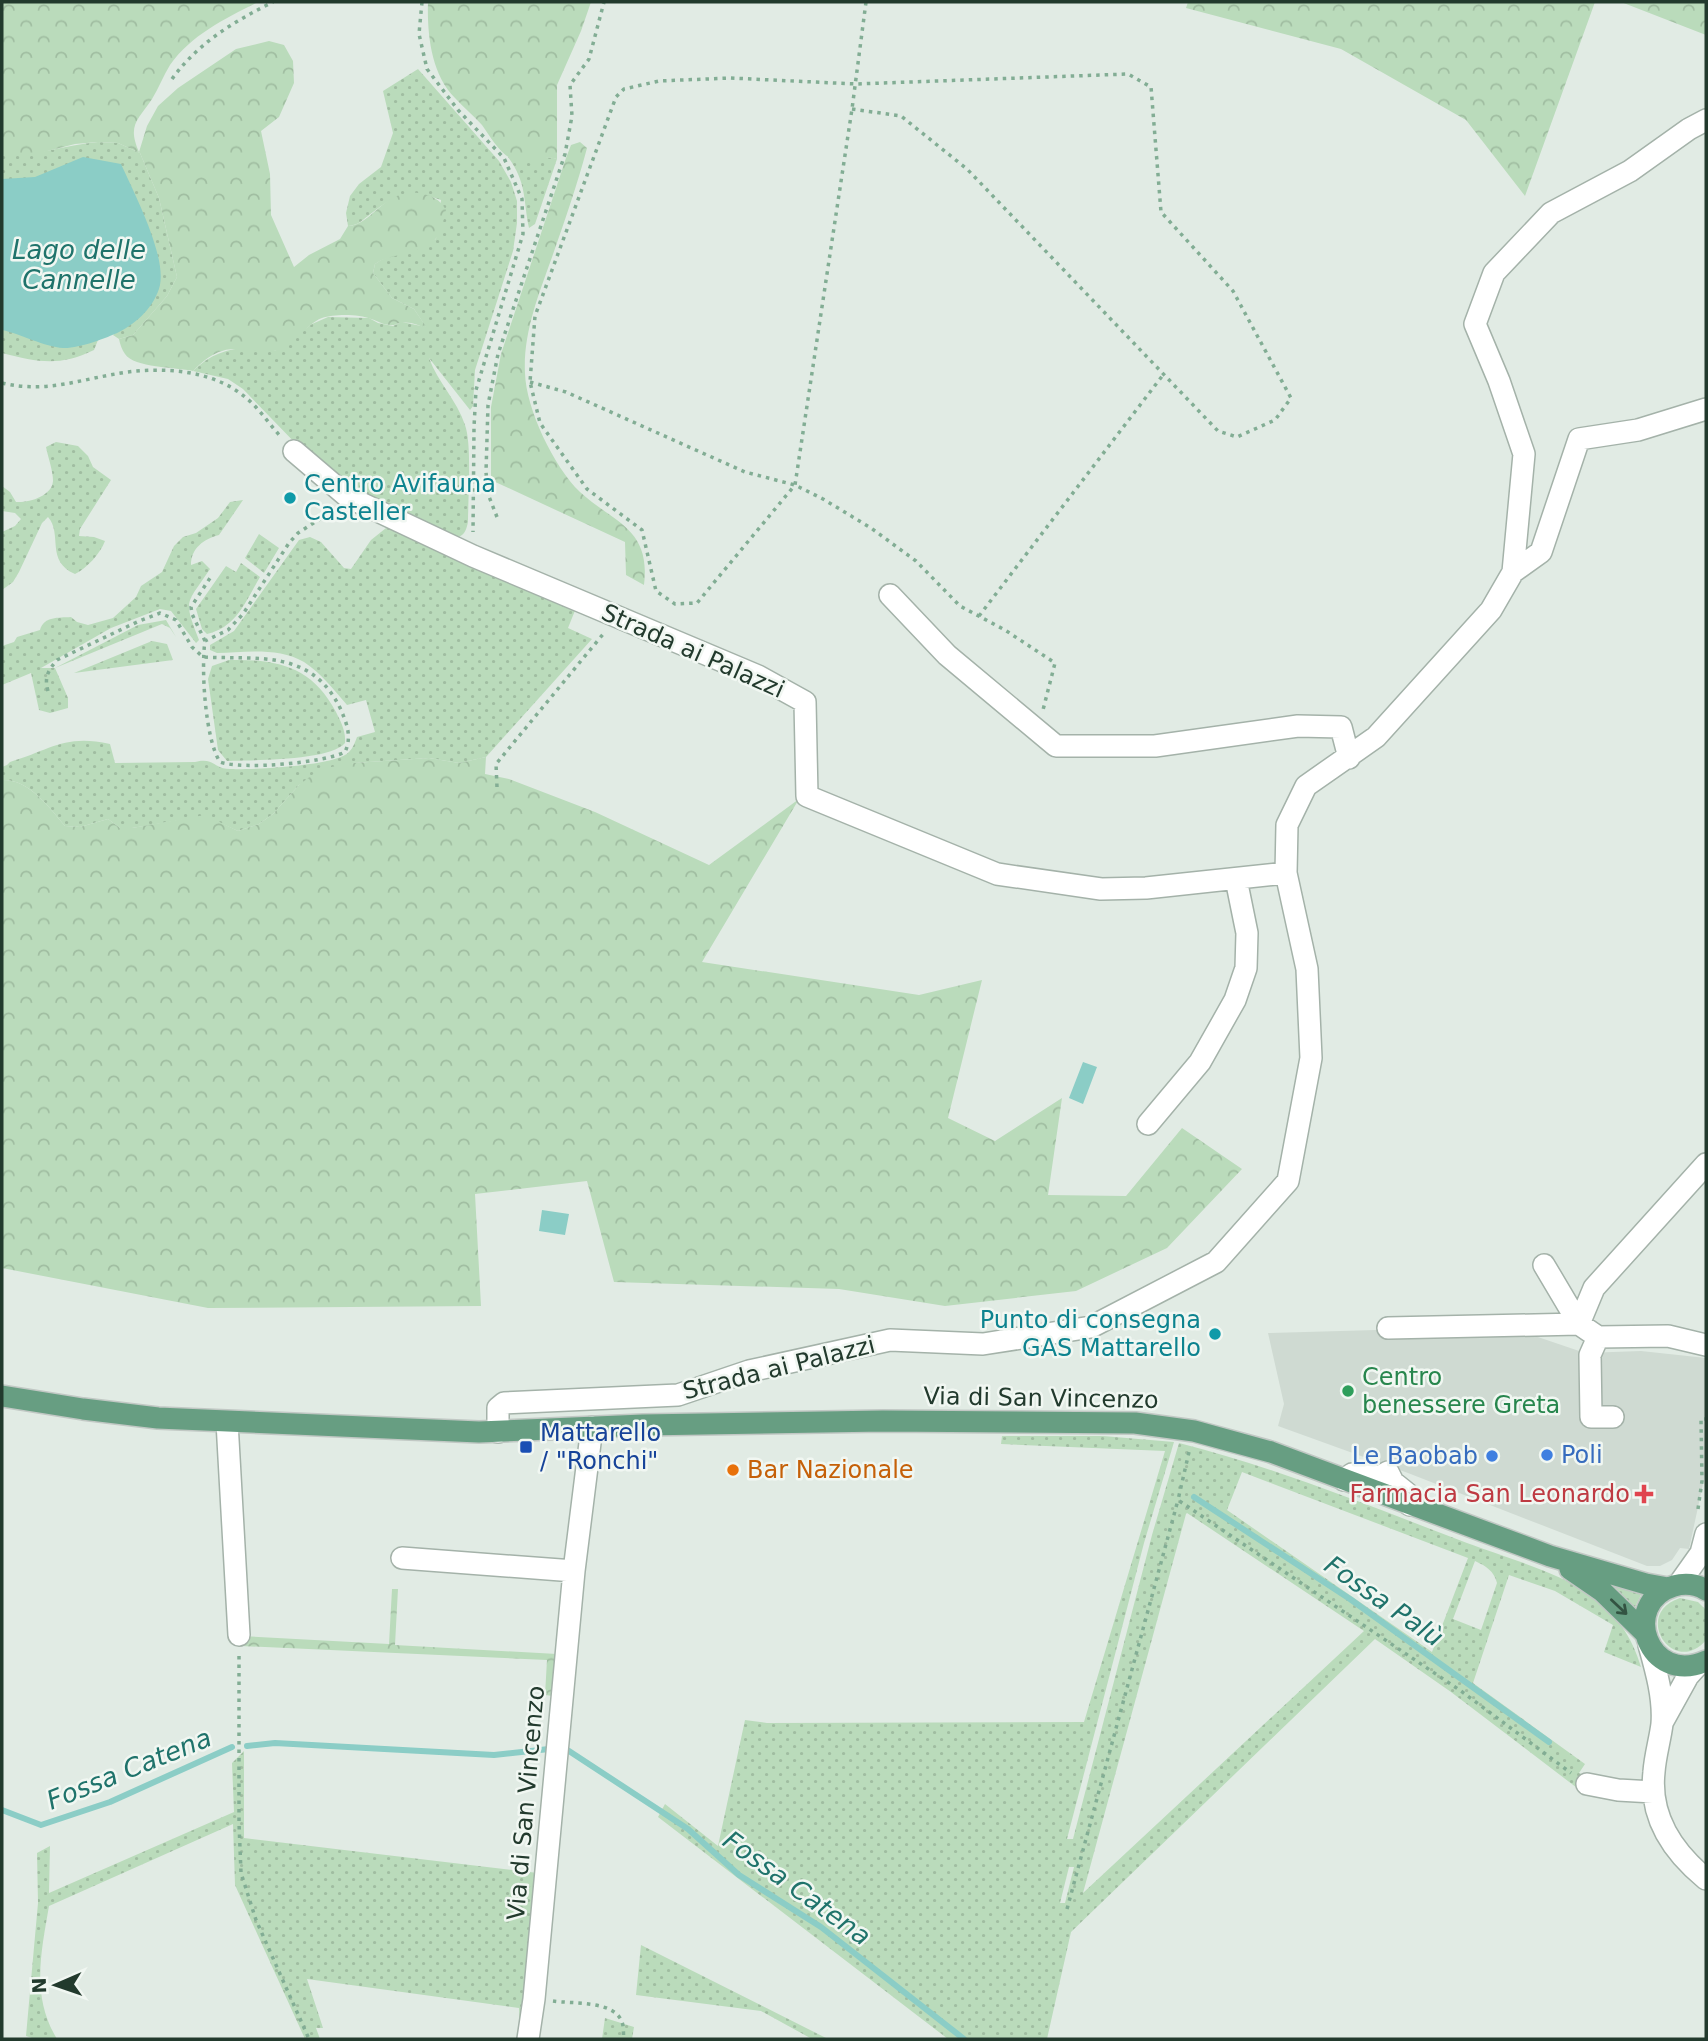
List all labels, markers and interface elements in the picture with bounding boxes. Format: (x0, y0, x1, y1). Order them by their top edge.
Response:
water label: Lago delle Cannelle (12, 235, 146, 295)
place label: Centro Avifauna Casteller (304, 470, 496, 526)
marker: Centro Avifauna Casteller (282, 490, 298, 506)
street label: Strada ai Palazzi (597, 598, 789, 704)
place label: Punto di consegna GAS Mattarello (980, 1306, 1201, 1362)
marker: Punto di consegna GAS Mattarello (1207, 1326, 1223, 1342)
street label: Strada ai Palazzi (680, 1331, 878, 1405)
place label: Centro benessere Greta (1362, 1363, 1560, 1419)
street label: Via di San Vincenzo (923, 1382, 1159, 1414)
marker: Centro benessere Greta (1340, 1383, 1356, 1399)
place label: Mattarello / "Ronchi" (540, 1419, 661, 1475)
marker: Mattarello / "Ronchi" (518, 1439, 534, 1455)
place label: Poli (1561, 1441, 1603, 1469)
place label: Le Baobab (1352, 1442, 1478, 1470)
marker: Poli (1539, 1447, 1555, 1463)
marker: Le Baobab (1484, 1448, 1500, 1464)
place label: Bar Nazionale (747, 1456, 914, 1484)
marker: Bar Nazionale (725, 1462, 741, 1478)
place label: Farmacia San Leonardo (1350, 1480, 1630, 1508)
marker: Farmacia San Leonardo (1636, 1486, 1652, 1502)
water label: Fossa Palù (1319, 1549, 1449, 1653)
one-way arrow (1610, 1598, 1627, 1615)
street label: Via di San Vincenzo (502, 1685, 550, 1921)
water label: Fossa Catena (42, 1722, 216, 1816)
water label: Fossa Catena (717, 1824, 877, 1952)
north arrow (21, 1950, 91, 2020)
text: N (28, 1977, 50, 1994)

